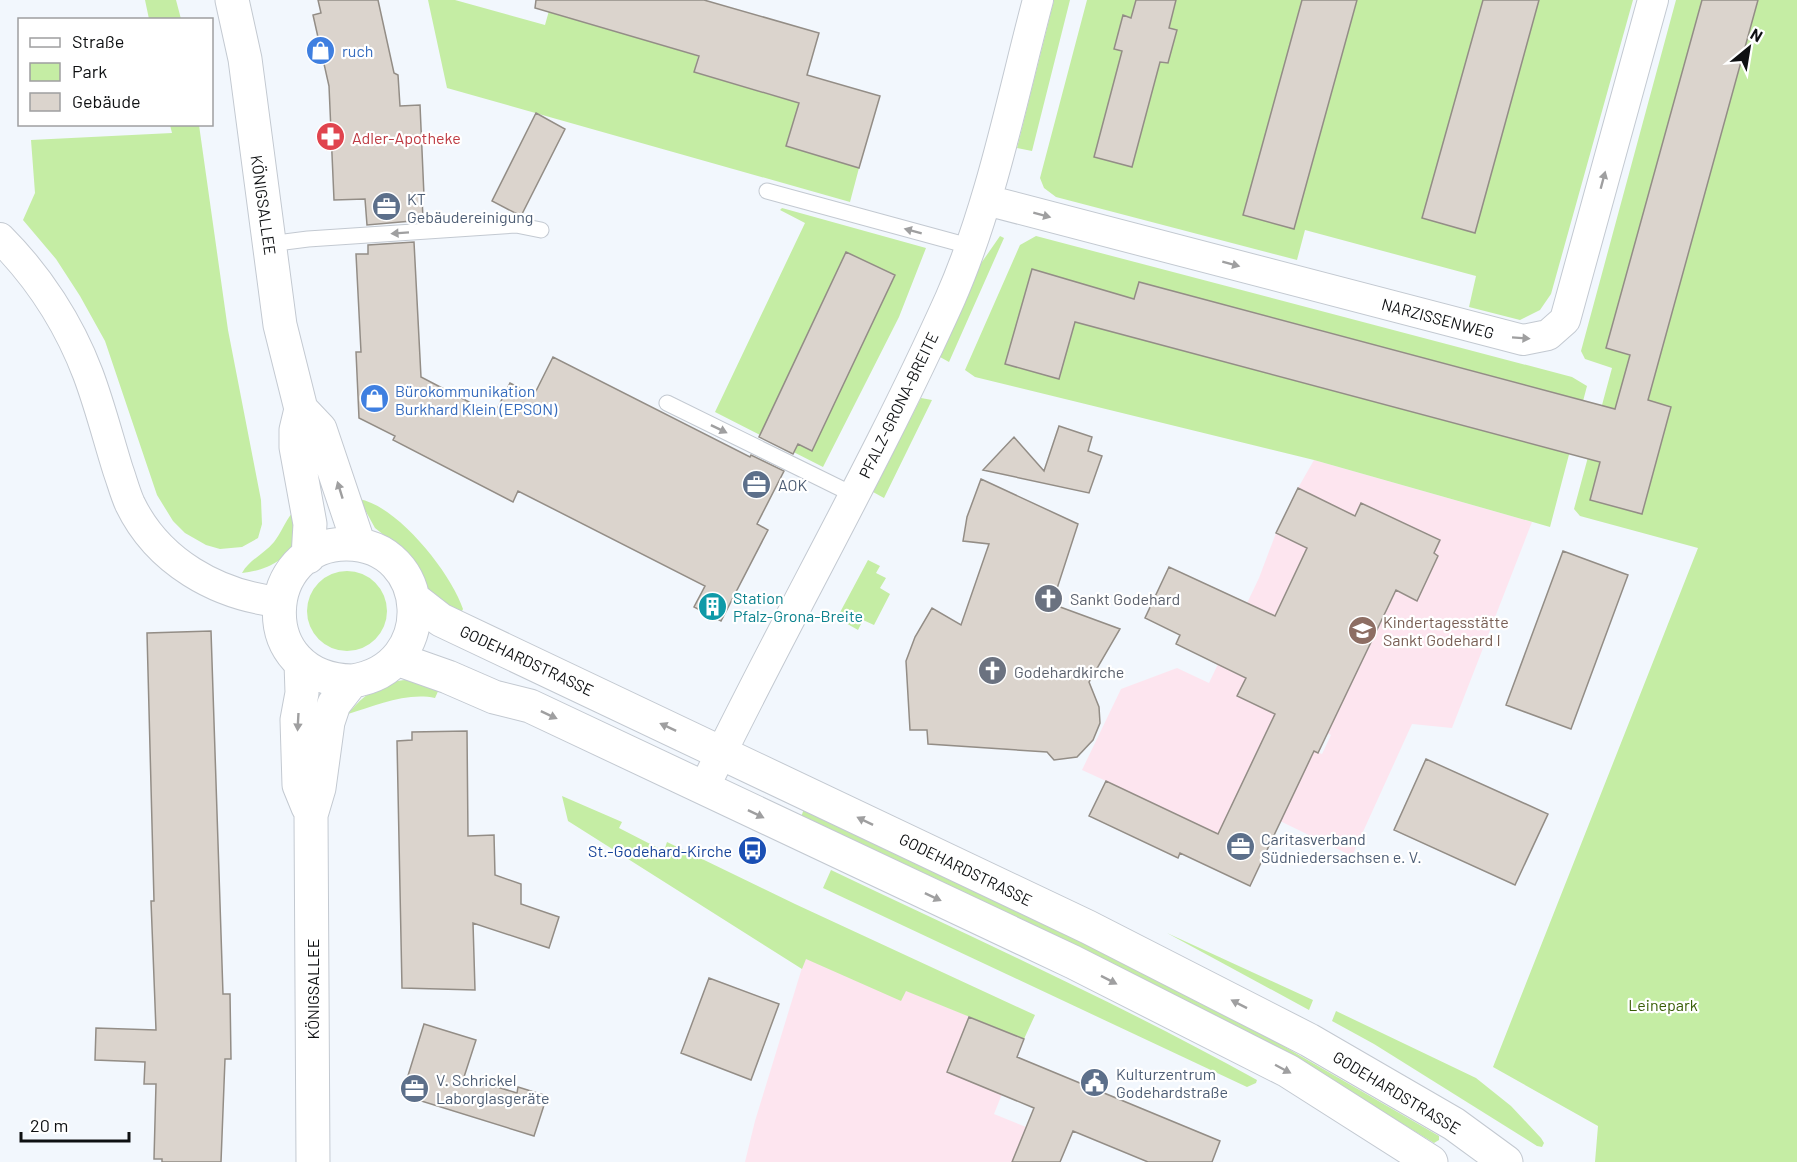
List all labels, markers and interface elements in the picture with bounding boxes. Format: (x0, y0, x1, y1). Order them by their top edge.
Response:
legend (18, 18, 213, 126)
north arrow (1719, 18, 1779, 78)
text: N (1747, 24, 1766, 45)
text: Straße (72, 30, 124, 52)
shop icon: ruch (305, 34, 337, 66)
place label: ruch (342, 41, 373, 60)
text: Park (72, 60, 107, 82)
text: Gebäude (72, 90, 141, 112)
pharmacy icon: Adler-Apotheke (315, 121, 347, 153)
place label: Adler-Apotheke (352, 128, 461, 147)
street label: KÖNIGSALLEE (248, 154, 280, 256)
one-way arrow (1599, 171, 1609, 189)
place label: KT Gebäudereinigung (407, 189, 533, 226)
office icon: KT Gebäudereinigung (370, 191, 402, 223)
one-way arrow (1033, 211, 1051, 220)
one-way arrow (903, 226, 921, 235)
one-way arrow (390, 228, 409, 238)
one-way arrow (1222, 260, 1240, 269)
street label: NARZISSENWEG (1380, 294, 1496, 342)
street label: PFALZ-GRONA-BREITE (854, 329, 942, 481)
one-way arrow (1512, 333, 1531, 343)
place label: Bürokommunikation Burkhard Klein (EPSON) (395, 381, 558, 418)
shop icon: Bürokommunikation Burkhard Klein (EPSON) (358, 383, 390, 415)
one-way arrow (711, 424, 728, 433)
office icon: AOK (741, 468, 773, 500)
place label: AOK (778, 475, 807, 494)
one-way arrow (335, 481, 344, 499)
church icon: Sankt Godehard (1033, 582, 1065, 614)
place label: Station Pfalz-Grona-Breite (733, 588, 863, 625)
place label: Sankt Godehard (1070, 589, 1180, 608)
building icon: Station Pfalz-Grona-Breite (696, 590, 728, 622)
place label: Kindertagesstätte Sankt Godehard I (1383, 612, 1509, 649)
school or university icon: Kindertagesstätte Sankt Godehard I (1346, 614, 1378, 646)
street label: GODEHARDSTRASSE (457, 621, 597, 699)
church icon: Godehardkirche (977, 655, 1009, 687)
place label: Godehardkirche (1014, 662, 1124, 681)
one-way arrow (541, 711, 558, 720)
one-way arrow (294, 712, 303, 731)
one-way arrow (660, 722, 677, 731)
one-way arrow (748, 809, 765, 818)
one-way arrow (857, 816, 874, 825)
street label: GODEHARDSTRASSE (897, 829, 1035, 909)
place label: Caritasverband Südniedersachsen e. V. (1261, 829, 1422, 866)
office icon: Caritasverband Südniedersachsen e. V. (1224, 831, 1256, 863)
bus stop icon: St.-Godehard-Kirche (737, 834, 769, 866)
place label: St.-Godehard-Kirche (588, 841, 732, 860)
one-way arrow (924, 892, 941, 901)
street label: KÖNIGSALLEE (303, 939, 322, 1039)
one-way arrow (1100, 976, 1117, 985)
park label: Leinepark (1628, 995, 1698, 1014)
one-way arrow (1230, 1000, 1248, 1010)
street label: GODEHARDSTRASSE (1330, 1046, 1464, 1138)
place label: Kulturzentrum Godehardstraße (1116, 1064, 1228, 1101)
one-way arrow (1274, 1064, 1291, 1074)
public building icon: Kulturzentrum Godehardstraße (1079, 1066, 1111, 1098)
place label: V. Schrickel Laborglasgeräte (436, 1070, 550, 1107)
office icon: V. Schrickel Laborglasgeräte (399, 1072, 431, 1104)
scale bar (21, 1105, 129, 1143)
text: 20 m (30, 1114, 68, 1136)

